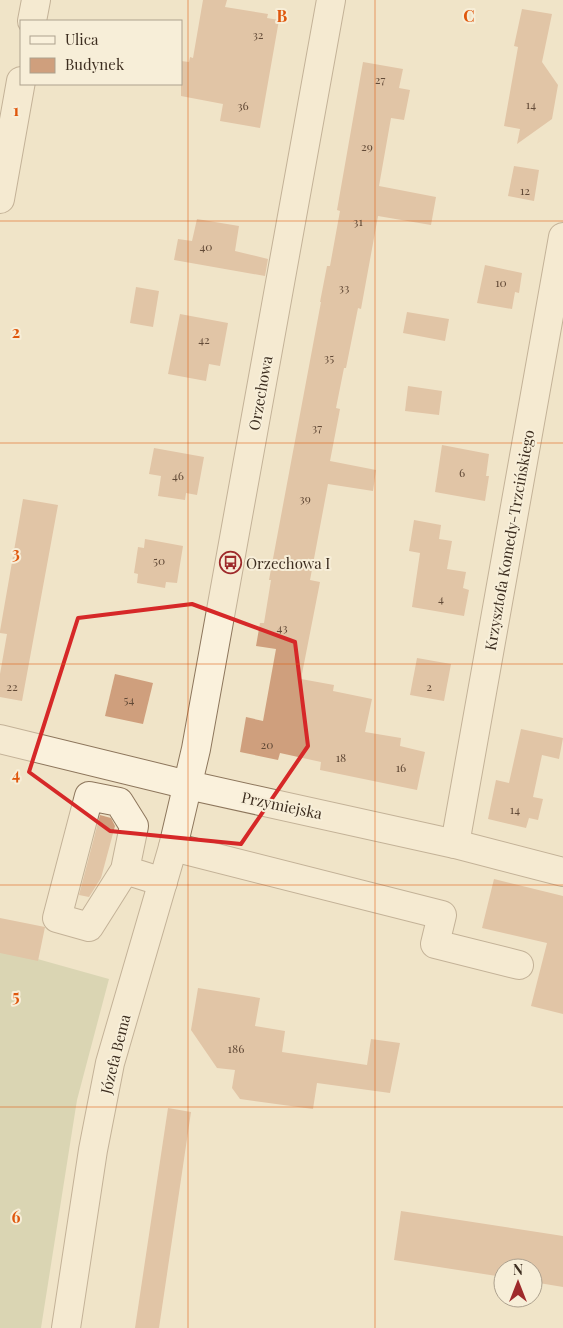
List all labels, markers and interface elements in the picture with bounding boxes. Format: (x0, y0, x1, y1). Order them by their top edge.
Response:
text: B (277, 5, 288, 26)
text: C (463, 5, 475, 26)
legend (20, 20, 182, 85)
house number: 32 (252, 26, 264, 42)
text: Ulica (65, 29, 99, 49)
text: Budynek (65, 54, 125, 74)
house number: 27 (375, 71, 385, 87)
house number: 14 (526, 96, 536, 112)
house number: 36 (237, 97, 249, 113)
text: 1 (13, 99, 19, 120)
house number: 29 (361, 138, 373, 154)
house number: 12 (520, 182, 530, 198)
house number: 31 (353, 213, 363, 229)
house number: 40 (199, 238, 213, 254)
house number: 10 (495, 274, 507, 290)
house number: 33 (339, 279, 349, 295)
text: 2 (12, 321, 20, 342)
house number: 42 (198, 331, 210, 347)
house number: 35 (324, 349, 334, 365)
street label: Orzechowa (244, 353, 277, 432)
house number: 37 (312, 419, 322, 435)
street label: Krzysztofa Komedy-Trzcińskiego (480, 428, 538, 652)
house number: 6 (459, 464, 465, 480)
house number: 46 (172, 467, 184, 483)
house number: 39 (299, 490, 311, 506)
text: 3 (12, 542, 20, 563)
bus stop icon: Orzechowa I (218, 551, 242, 575)
house number: 50 (153, 552, 165, 568)
place label: Orzechowa I (246, 553, 330, 573)
house number: 4 (438, 590, 444, 606)
house number: 43 (276, 619, 288, 635)
house number: 22 (6, 678, 18, 694)
house number: 2 (426, 678, 432, 694)
house number: 54 (124, 691, 135, 707)
house number: 20 (261, 736, 273, 752)
house number: 18 (336, 749, 346, 765)
house number: 16 (396, 759, 406, 775)
text: 4 (12, 763, 20, 784)
street label: Przymiejska (240, 787, 325, 823)
house number: 14 (510, 801, 520, 817)
text: 5 (12, 985, 20, 1006)
street label: Józefa Bema (95, 1012, 135, 1097)
house number: 186 (228, 1040, 244, 1056)
text: 6 (12, 1206, 21, 1227)
north arrow (493, 1258, 543, 1308)
text: N (513, 1260, 523, 1279)

